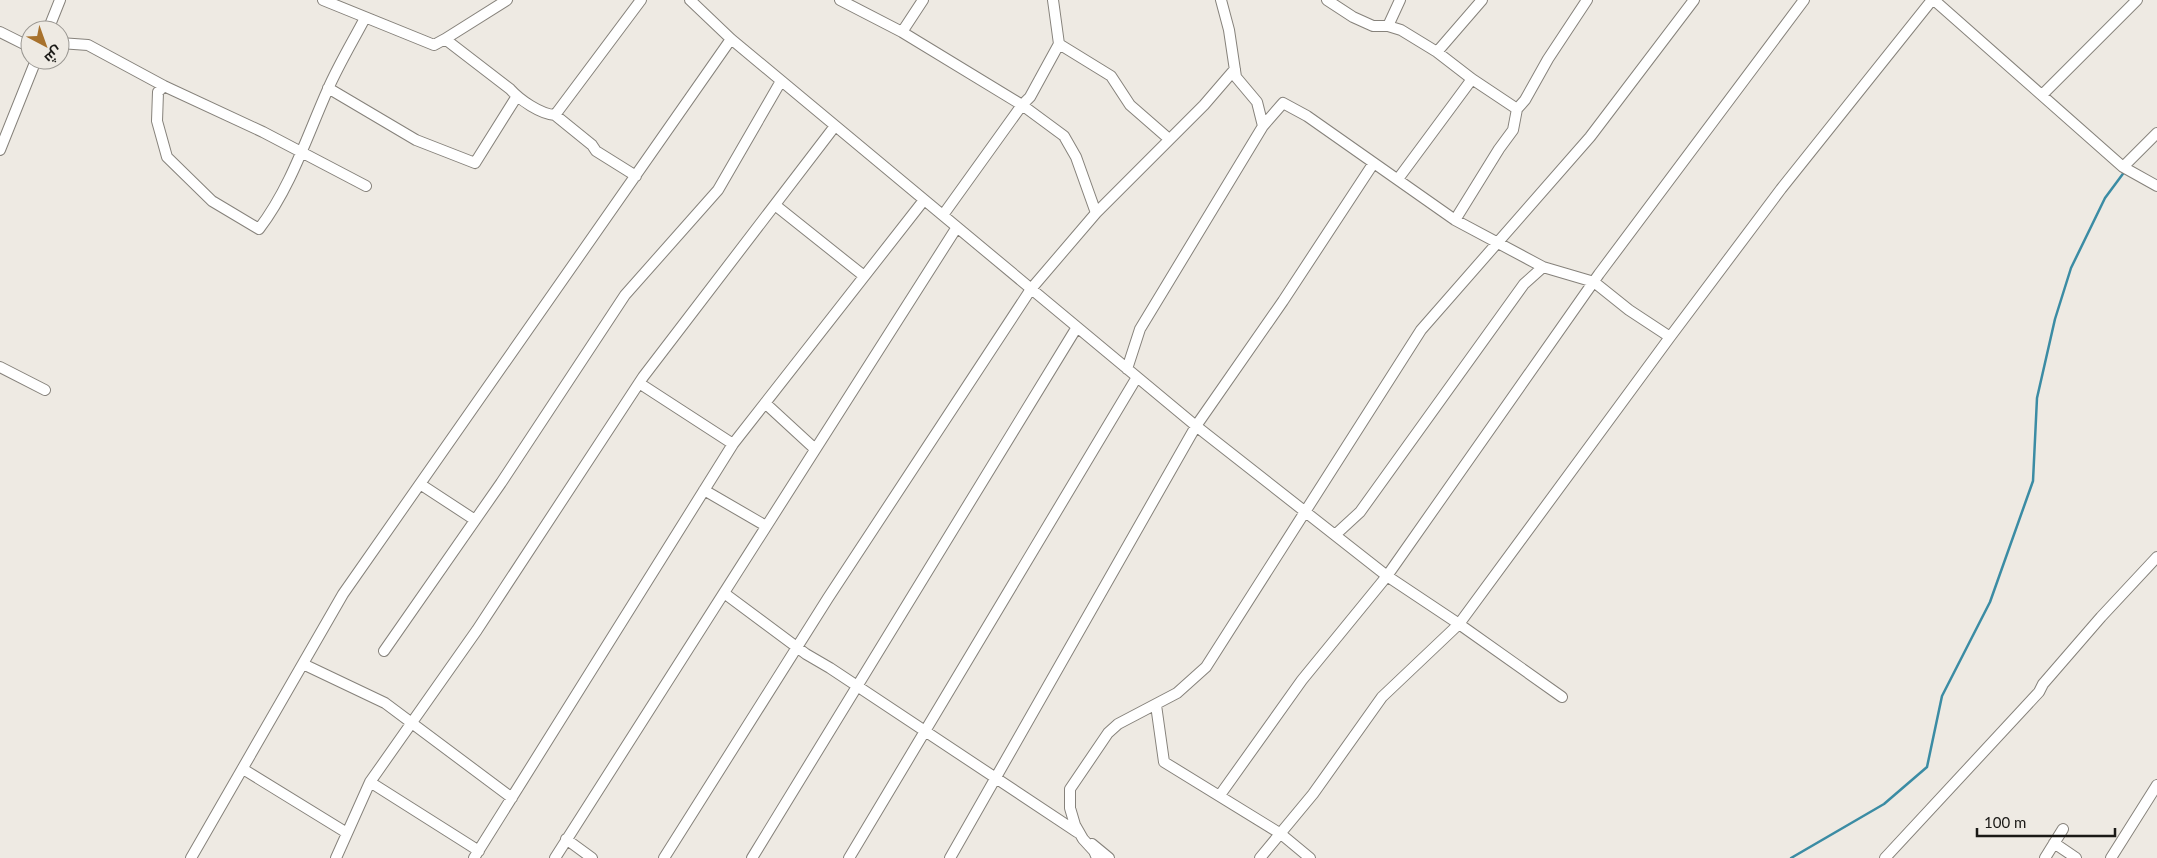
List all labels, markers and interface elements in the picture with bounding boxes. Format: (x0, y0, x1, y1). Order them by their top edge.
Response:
north arrow (20, 20, 70, 70)
text: ش (41, 42, 66, 68)
scale bar (1977, 806, 2114, 838)
text: 100 m (1984, 813, 2026, 831)

